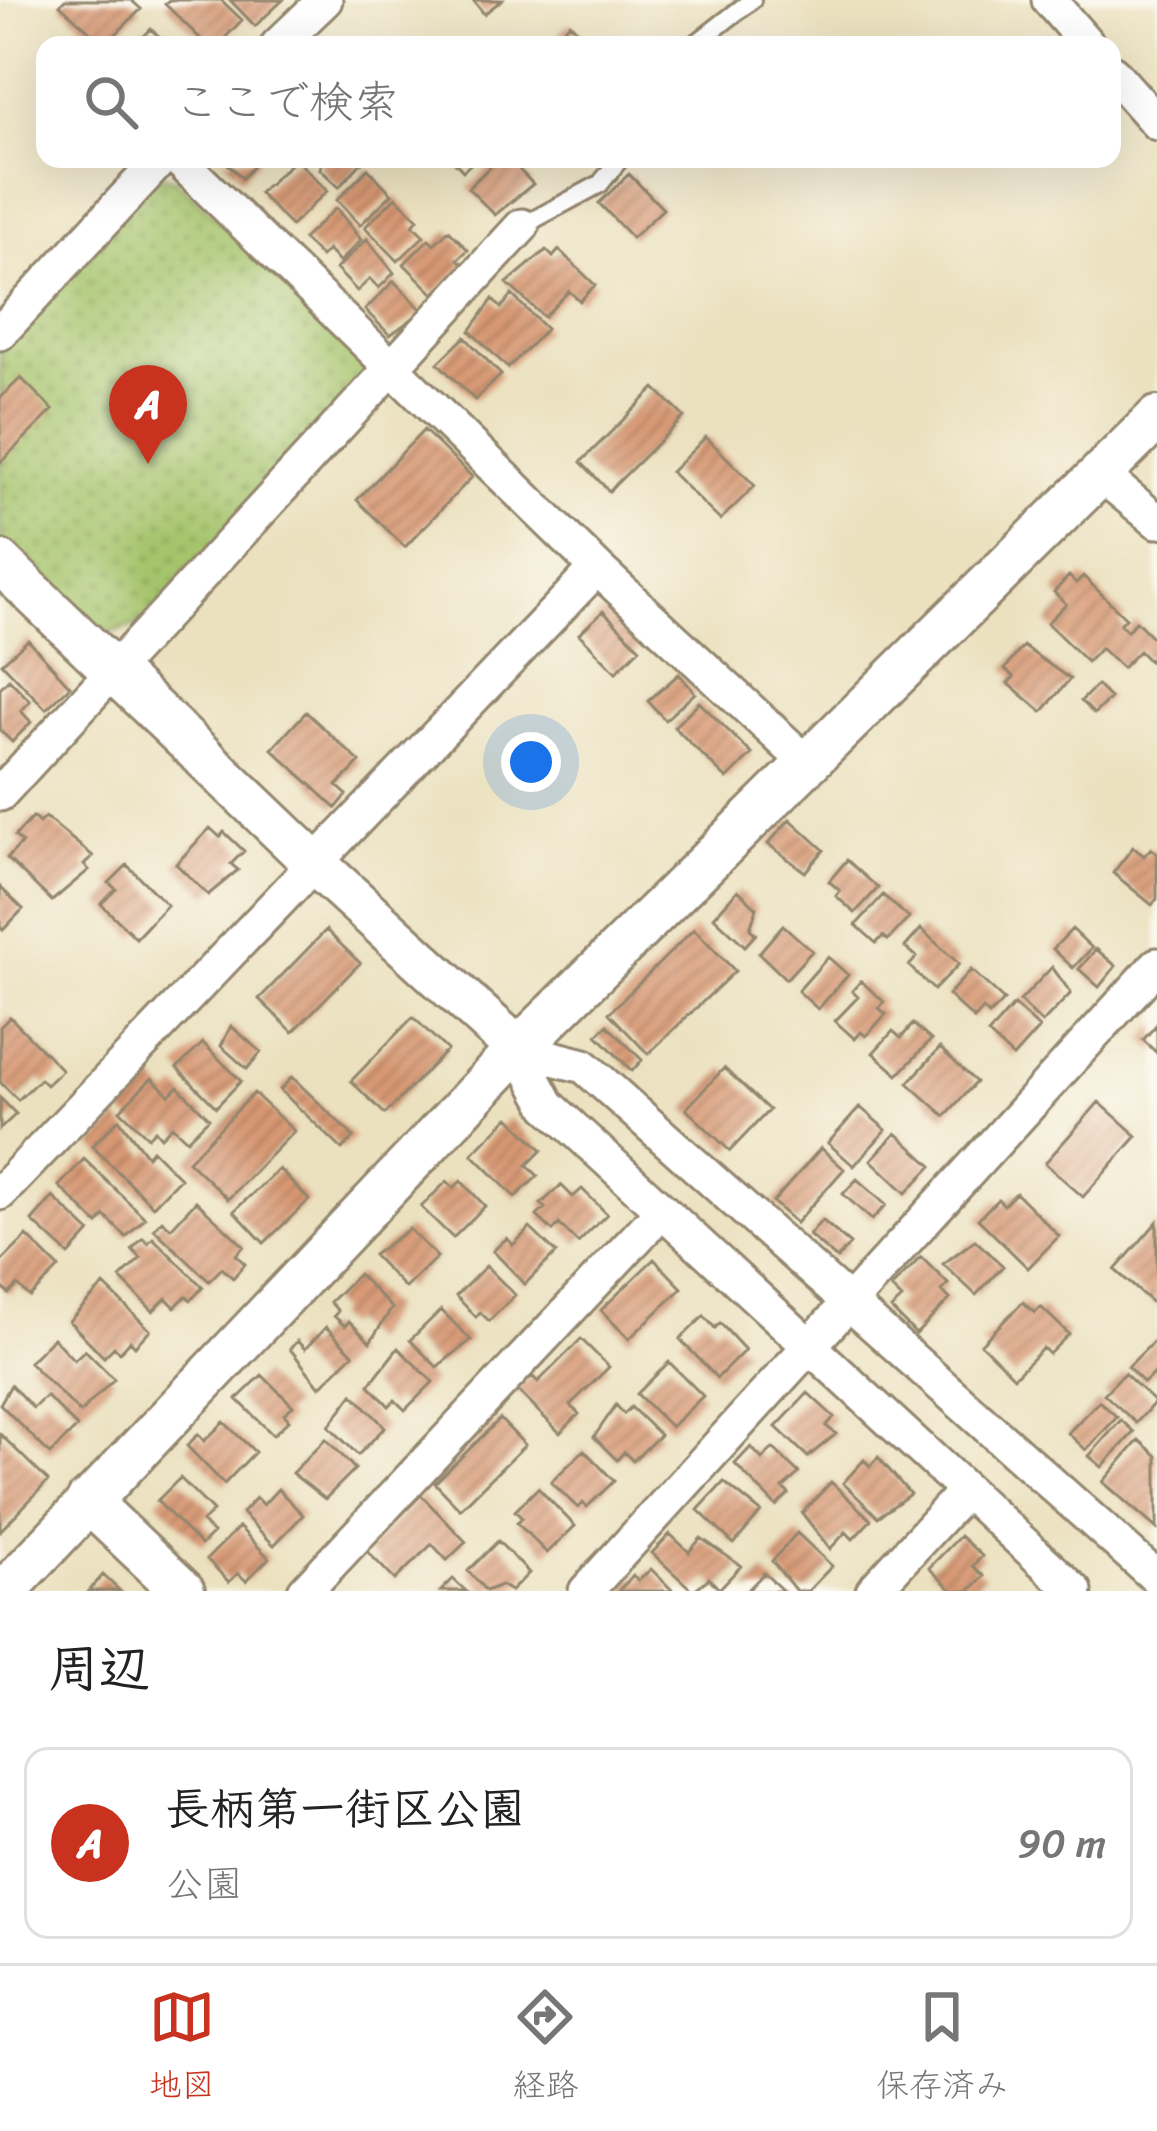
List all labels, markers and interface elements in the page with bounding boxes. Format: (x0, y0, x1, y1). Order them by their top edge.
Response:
search box (36, 36, 1121, 168)
text: ここで検索 (174, 62, 399, 142)
icon: search (78, 69, 144, 135)
pin: A (109, 365, 187, 464)
your location (501, 732, 561, 792)
text: 周辺 (48, 1624, 150, 1714)
text: 長柄第一街区公園 (165, 1769, 525, 1849)
text: A (77, 1809, 103, 1878)
text: 90 m (1017, 1809, 1106, 1878)
text: 公園 (165, 1849, 243, 1918)
tab: 地図 (149, 1984, 215, 2114)
tab: 経路 (512, 1984, 578, 2114)
tab: 保存済み (876, 1984, 1008, 2114)

